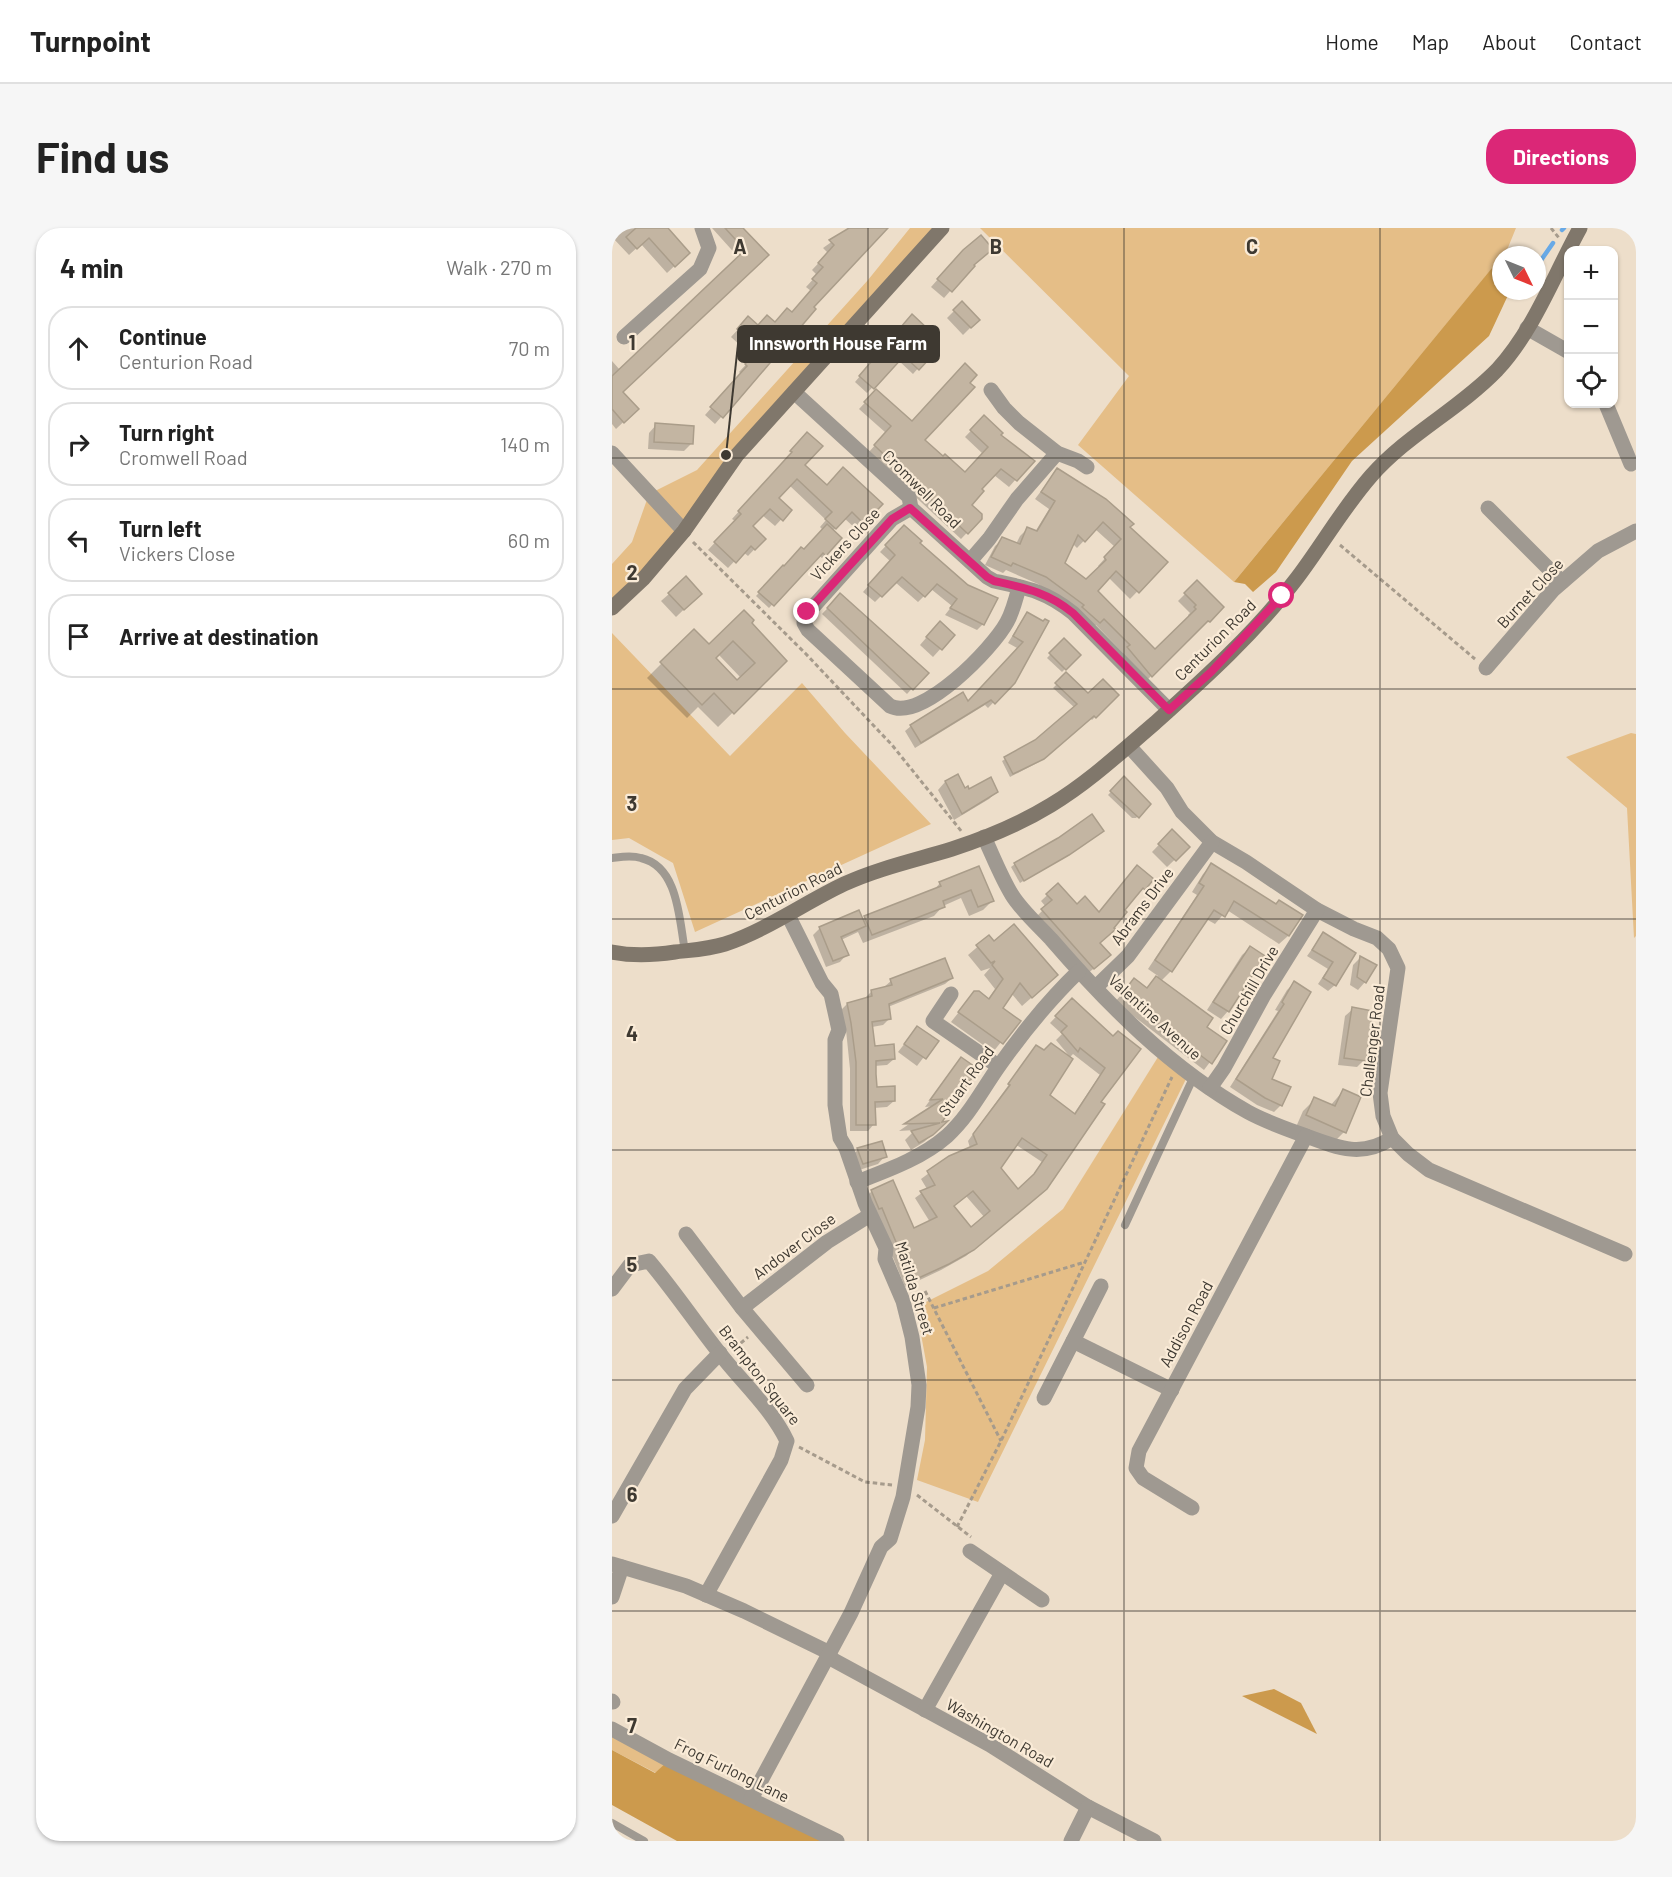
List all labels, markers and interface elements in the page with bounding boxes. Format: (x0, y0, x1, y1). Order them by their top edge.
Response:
text: Turnpoint (30, 24, 151, 58)
text: Home (1325, 29, 1379, 54)
text: Map (1412, 29, 1449, 54)
text: About (1482, 29, 1537, 54)
text: Contact (1570, 29, 1642, 54)
button: Directions (1486, 129, 1636, 184)
text: Find us (36, 131, 169, 181)
text: A (733, 234, 747, 258)
text: B (990, 234, 1002, 258)
text: C (1246, 234, 1258, 258)
north arrow (1492, 246, 1546, 300)
map controls (1564, 246, 1618, 408)
button: + (1564, 246, 1618, 300)
text: 4 min (60, 252, 124, 283)
text: Walk · 270 m (446, 255, 552, 279)
button: − (1564, 300, 1618, 354)
text: Continue (119, 323, 207, 349)
callout: Innsworth House Farm (738, 326, 939, 362)
text: 1 (628, 330, 636, 354)
icon: ahead (62, 332, 95, 365)
text: Innsworth House Farm (749, 332, 927, 354)
text: 70 m (509, 336, 550, 360)
text: Centurion Road (119, 349, 253, 373)
button: locate (1564, 354, 1618, 408)
text: Turn right (119, 419, 214, 445)
icon: right (62, 428, 95, 461)
text: 140 m (500, 432, 550, 456)
text: Cromwell Road (119, 445, 248, 469)
street label: Cromwell Road (879, 446, 965, 532)
street label: Vickers Close (806, 503, 883, 584)
text: Turn left (119, 515, 202, 541)
icon: left (62, 524, 95, 557)
text: 60 m (508, 528, 550, 552)
text: Vickers Close (119, 541, 235, 565)
street label: Burnet Close (1493, 554, 1567, 632)
text: 2 (626, 560, 638, 584)
route start (1268, 582, 1294, 608)
street label: Centurion Road (1170, 595, 1259, 684)
route end (793, 598, 819, 624)
icon: arrive (62, 620, 95, 653)
text: Arrive at destination (119, 623, 318, 649)
text: 3 (627, 791, 637, 815)
street label: Centurion Road (741, 858, 845, 923)
street label: Abrams Drive (1106, 863, 1177, 948)
street label: Churchill Drive (1215, 942, 1282, 1038)
street label: Valentine Avenue (1105, 970, 1206, 1063)
street label: Challenger Road (1355, 984, 1388, 1098)
text: 4 (626, 1021, 638, 1045)
street label: Stuart Road (934, 1042, 997, 1120)
street label: Andover Close (749, 1208, 839, 1283)
street label: Matilda Street (892, 1239, 939, 1337)
text: 5 (627, 1252, 638, 1276)
street label: Addison Road (1155, 1278, 1216, 1370)
street label: Brampton Square (716, 1321, 805, 1428)
text: 6 (627, 1482, 638, 1506)
street label: Washington Road (943, 1694, 1057, 1771)
text: 7 (627, 1713, 637, 1737)
street label: Frog Furlong Lane (672, 1734, 793, 1806)

